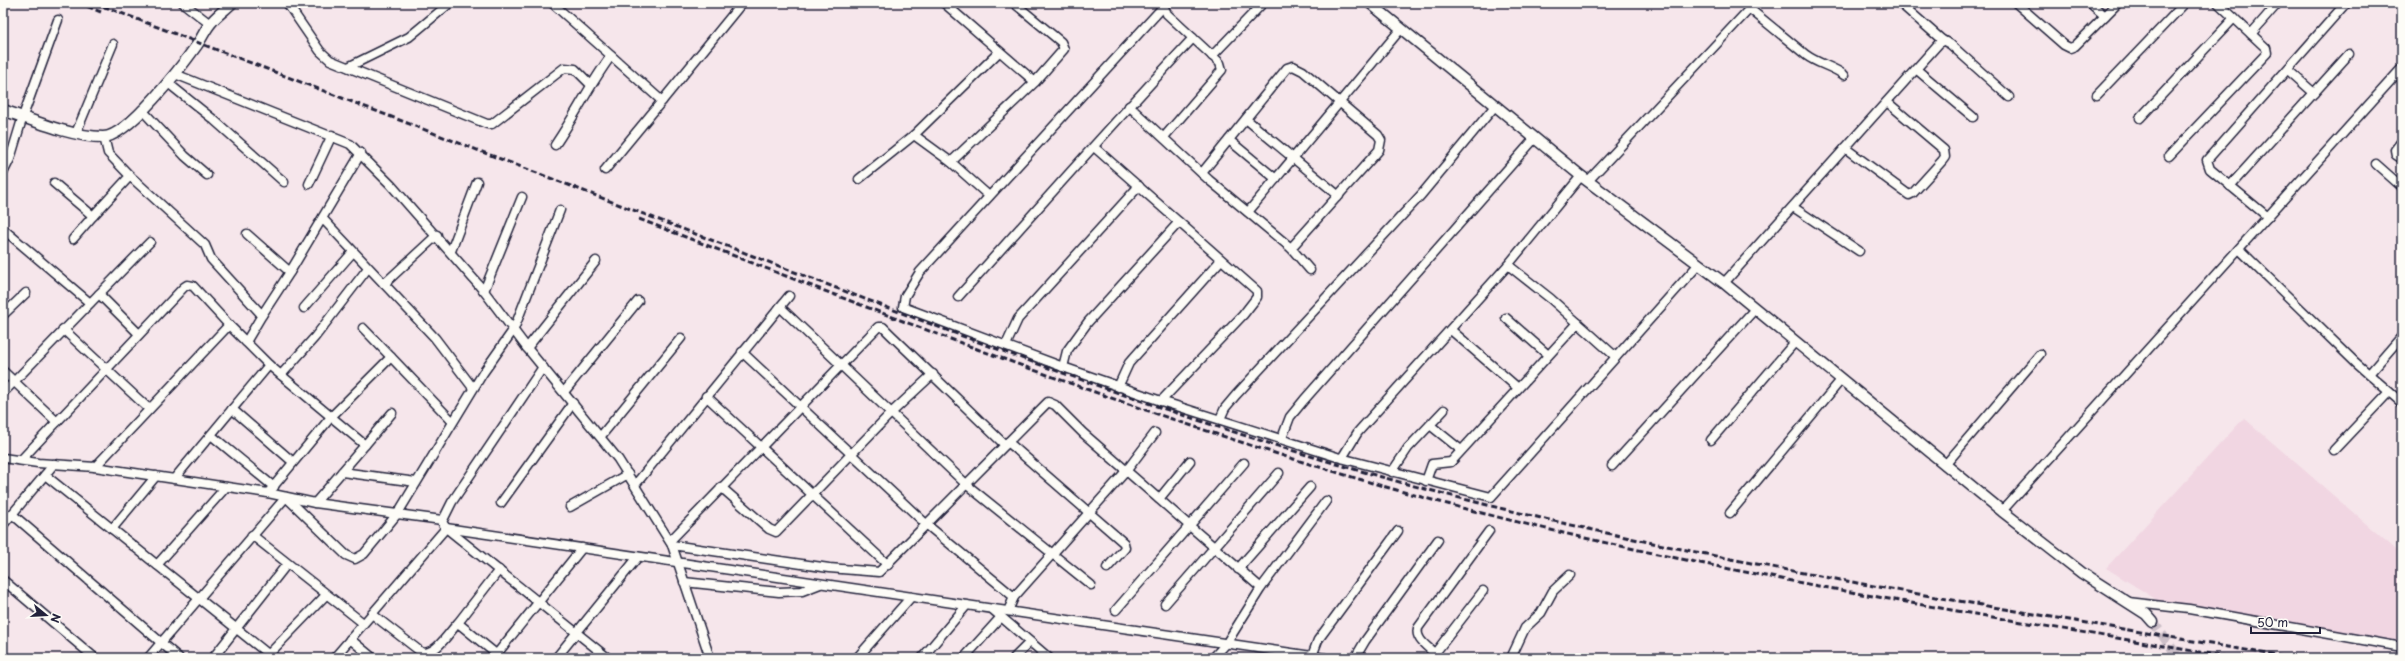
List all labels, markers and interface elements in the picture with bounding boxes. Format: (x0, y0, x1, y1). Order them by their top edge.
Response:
north arrow (26, 595, 66, 635)
scale bar (2251, 609, 2320, 635)
text: N (46, 611, 65, 625)
text: 50 m (2257, 613, 2288, 631)

